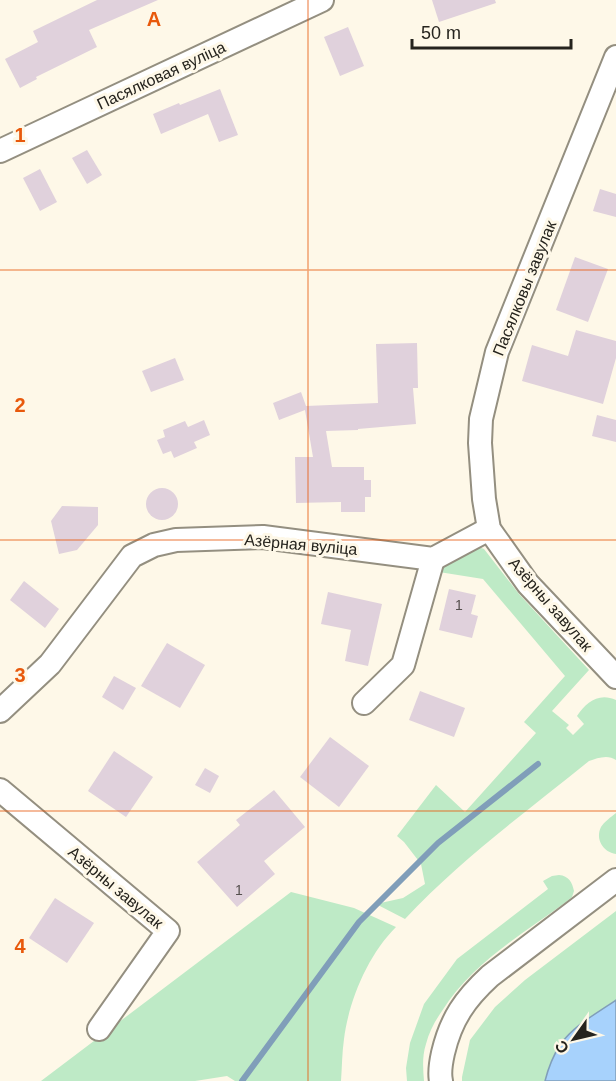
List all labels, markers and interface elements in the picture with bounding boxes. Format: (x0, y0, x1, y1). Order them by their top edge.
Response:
text: A (147, 8, 161, 30)
scale bar (412, 12, 571, 50)
text: 50 m (421, 23, 461, 43)
street label: Пасялковая вуліца (94, 38, 228, 113)
text: 1 (14, 124, 26, 146)
street label: Пасялковы завулак (490, 217, 560, 358)
text: 2 (14, 394, 26, 416)
street label: Азёрная вуліца (244, 531, 358, 558)
street label: Азёрны завулак (506, 554, 596, 655)
house number: 1 (455, 597, 463, 613)
text: 3 (14, 664, 26, 686)
street label: Азёрны завулак (65, 843, 167, 932)
house number: 1 (235, 882, 243, 898)
text: 4 (14, 935, 26, 957)
north arrow (544, 1009, 604, 1069)
text: С (551, 1037, 572, 1057)

